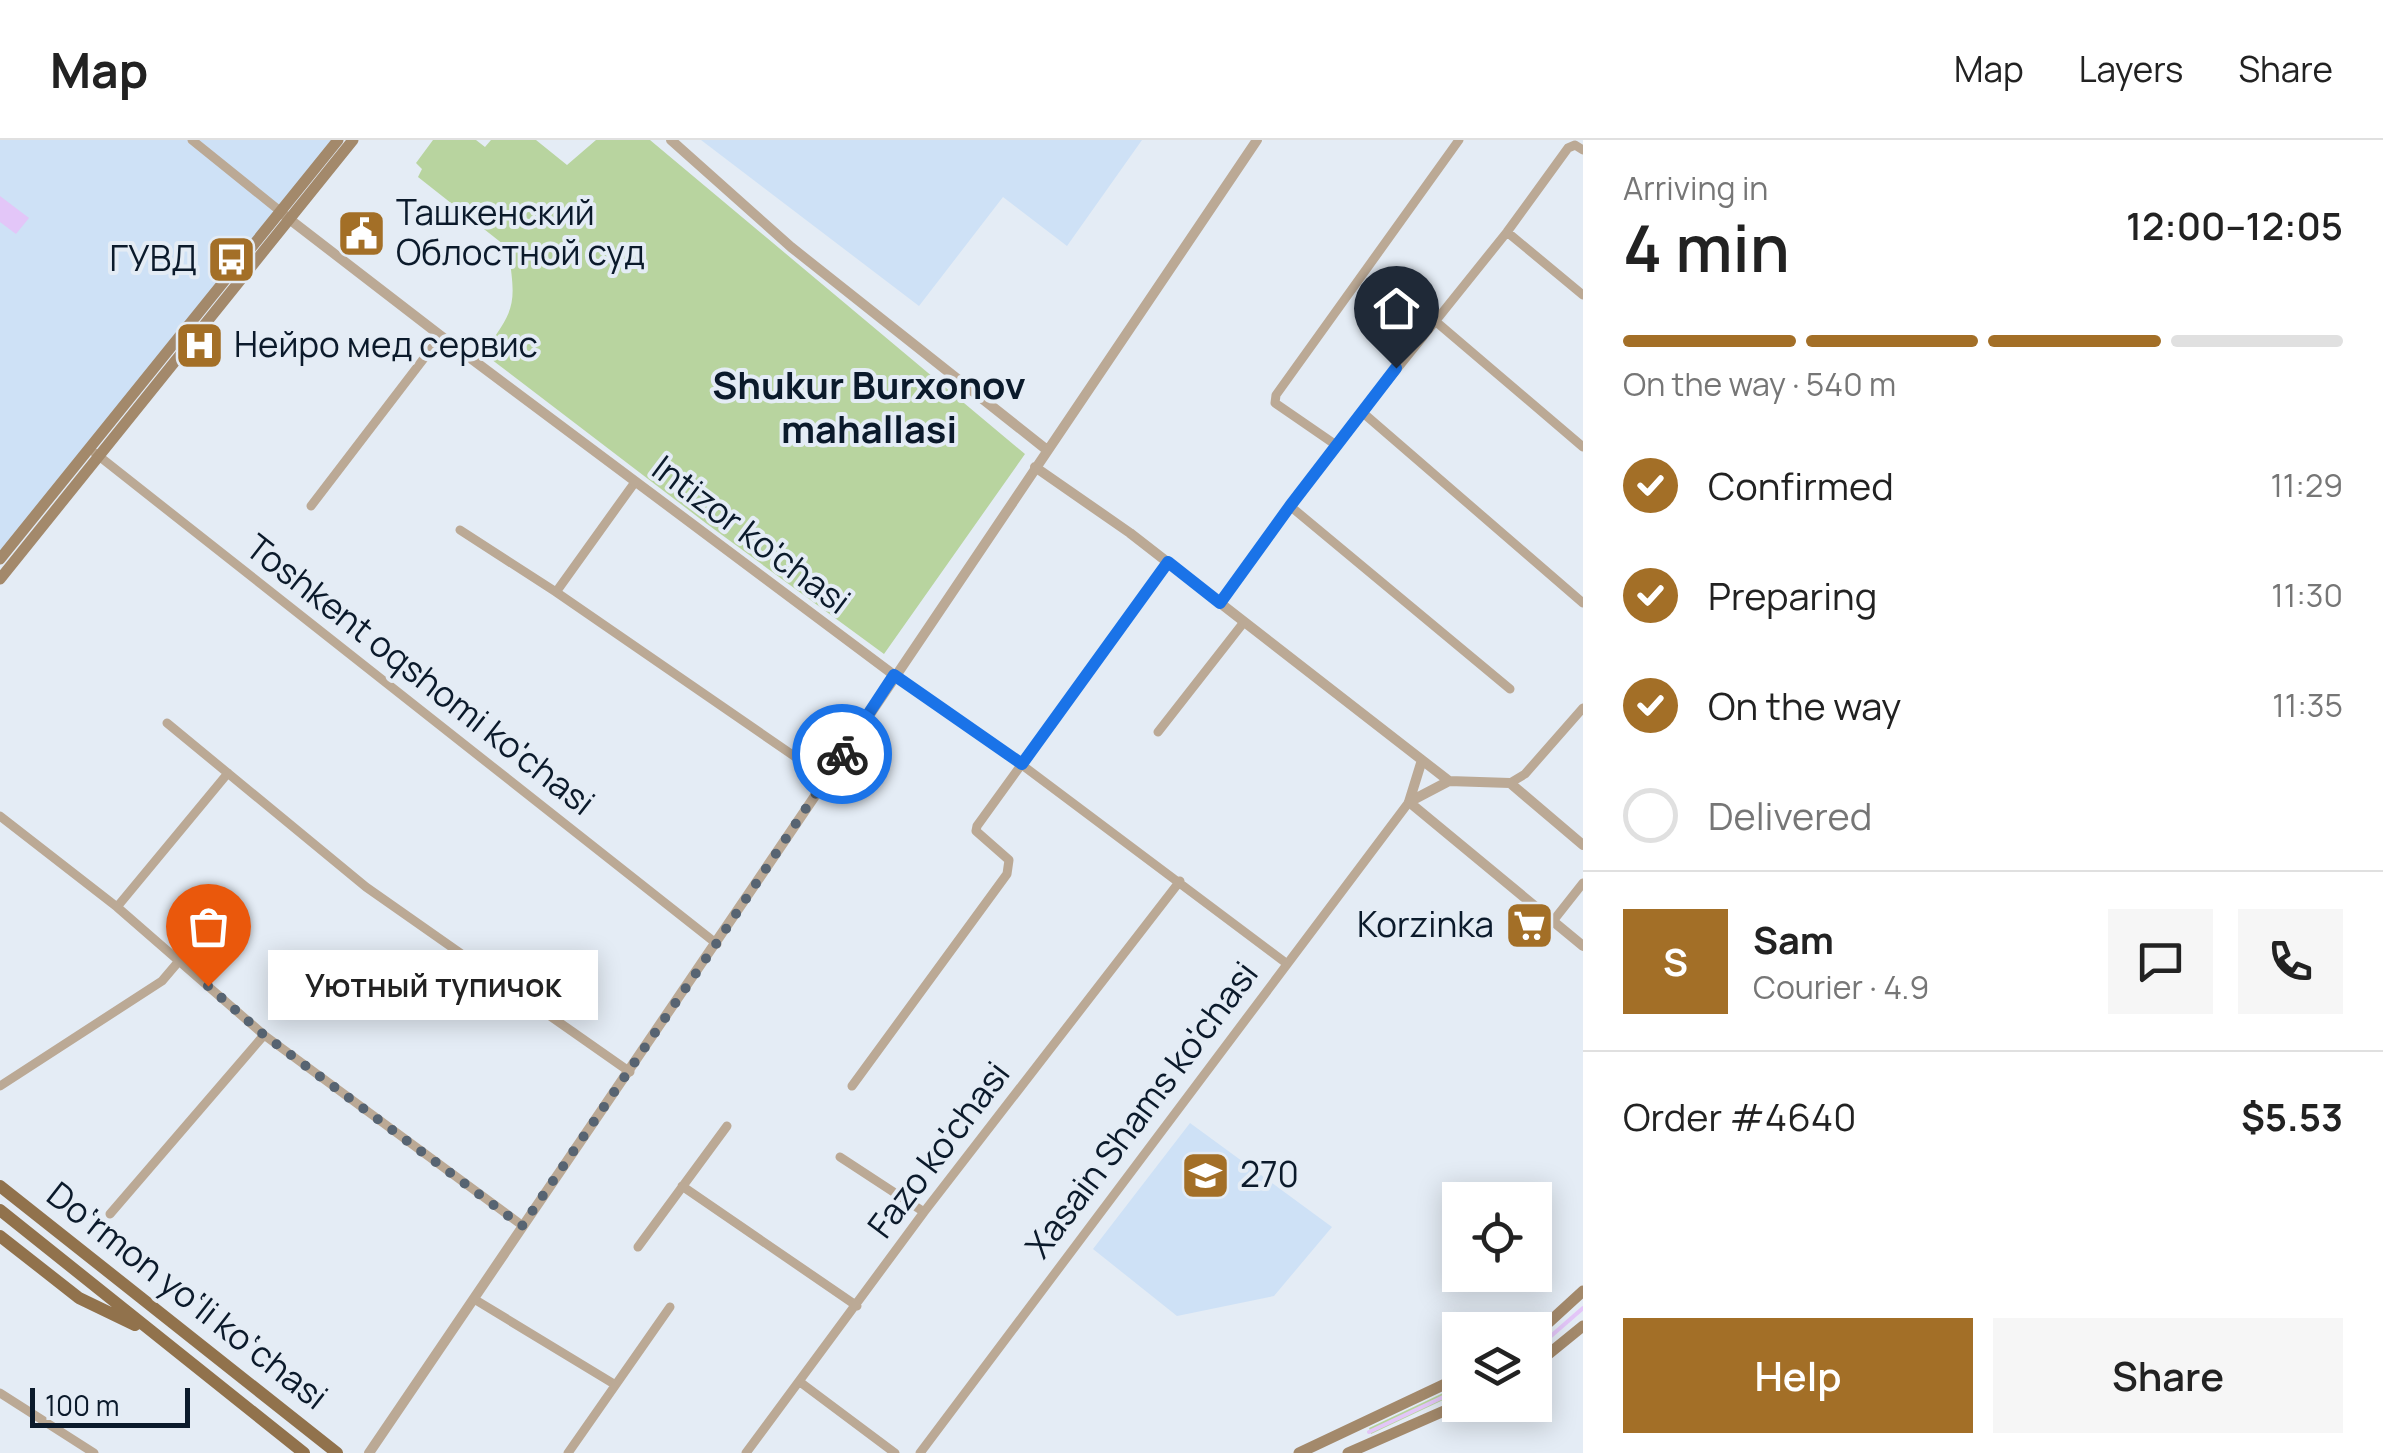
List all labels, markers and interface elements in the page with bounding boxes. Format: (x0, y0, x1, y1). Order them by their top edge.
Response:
text: Map (50, 37, 148, 102)
text: Map (1954, 45, 2024, 93)
text: Layers (2079, 45, 2183, 93)
text: Share (2238, 45, 2333, 93)
text: Arriving in (1623, 166, 1768, 210)
place label: Ташкенский Облостной суд (396, 188, 645, 276)
text: 12:00–12:05 (2126, 199, 2343, 251)
text: 4 min (1623, 203, 1790, 292)
public building icon: Ташкенский Облостной суд (335, 207, 387, 259)
bus stop icon: ГУВД (206, 233, 258, 285)
place label: ГУВД (109, 234, 197, 282)
pin (1354, 266, 1439, 369)
icon: home (1369, 281, 1424, 336)
hospital icon: Нейро мед сервис (173, 319, 225, 371)
place label: Нейро мед сервис (234, 320, 538, 368)
district label: Shukur Burxonov mahallasi (712, 358, 1026, 454)
text: On the way · 540 m (1623, 362, 1896, 406)
street label: Intizor ko'chasi (643, 444, 860, 625)
icon: check (1623, 458, 1678, 513)
text: Confirmed (1708, 459, 1894, 511)
text: 11:29 (2270, 463, 2343, 507)
street label: Toshkent oqshomi ko'chasi (236, 523, 605, 826)
icon: check (1623, 568, 1678, 623)
text: Preparing (1708, 569, 1877, 621)
text: 11:30 (2271, 573, 2343, 617)
icon: check (1623, 678, 1678, 733)
text: On the way (1708, 679, 1901, 731)
text: 11:35 (2272, 683, 2343, 727)
courier (792, 704, 892, 804)
icon: bike (815, 727, 870, 782)
text: Delivered (1708, 789, 1872, 841)
pin (166, 884, 251, 987)
icon: bag (181, 899, 236, 954)
supermarket icon: Korzinka (1503, 899, 1555, 951)
place label: Korzinka (1357, 900, 1494, 948)
button: chat (2108, 909, 2213, 1014)
button: phone (2238, 909, 2343, 1014)
text: Sam (1753, 913, 1834, 965)
text: S (1663, 935, 1688, 987)
callout: Уютный тупичок (268, 951, 598, 1021)
street label: Xasain Shams ko'chasi (1014, 952, 1268, 1267)
text: Уютный тупичок (305, 963, 561, 1007)
text: Courier · 4.9 (1753, 965, 1929, 1009)
street label: Fazo ko'chasi (856, 1051, 1020, 1247)
text: Order #4640 (1623, 1090, 1856, 1142)
text: $5.53 (2241, 1090, 2343, 1142)
school or university icon: 270 (1179, 1149, 1231, 1201)
place label: 270 (1240, 1150, 1299, 1198)
street label: Do‘rmon yo‘li ko‘chasi (37, 1170, 338, 1420)
map controls (1442, 1182, 1552, 1422)
button: locate (1442, 1182, 1552, 1292)
button: layers (1442, 1312, 1552, 1422)
button: Help (1623, 1318, 1973, 1433)
button: Share (1993, 1318, 2343, 1433)
scale bar (30, 1383, 190, 1428)
text: 100 m (45, 1386, 119, 1424)

